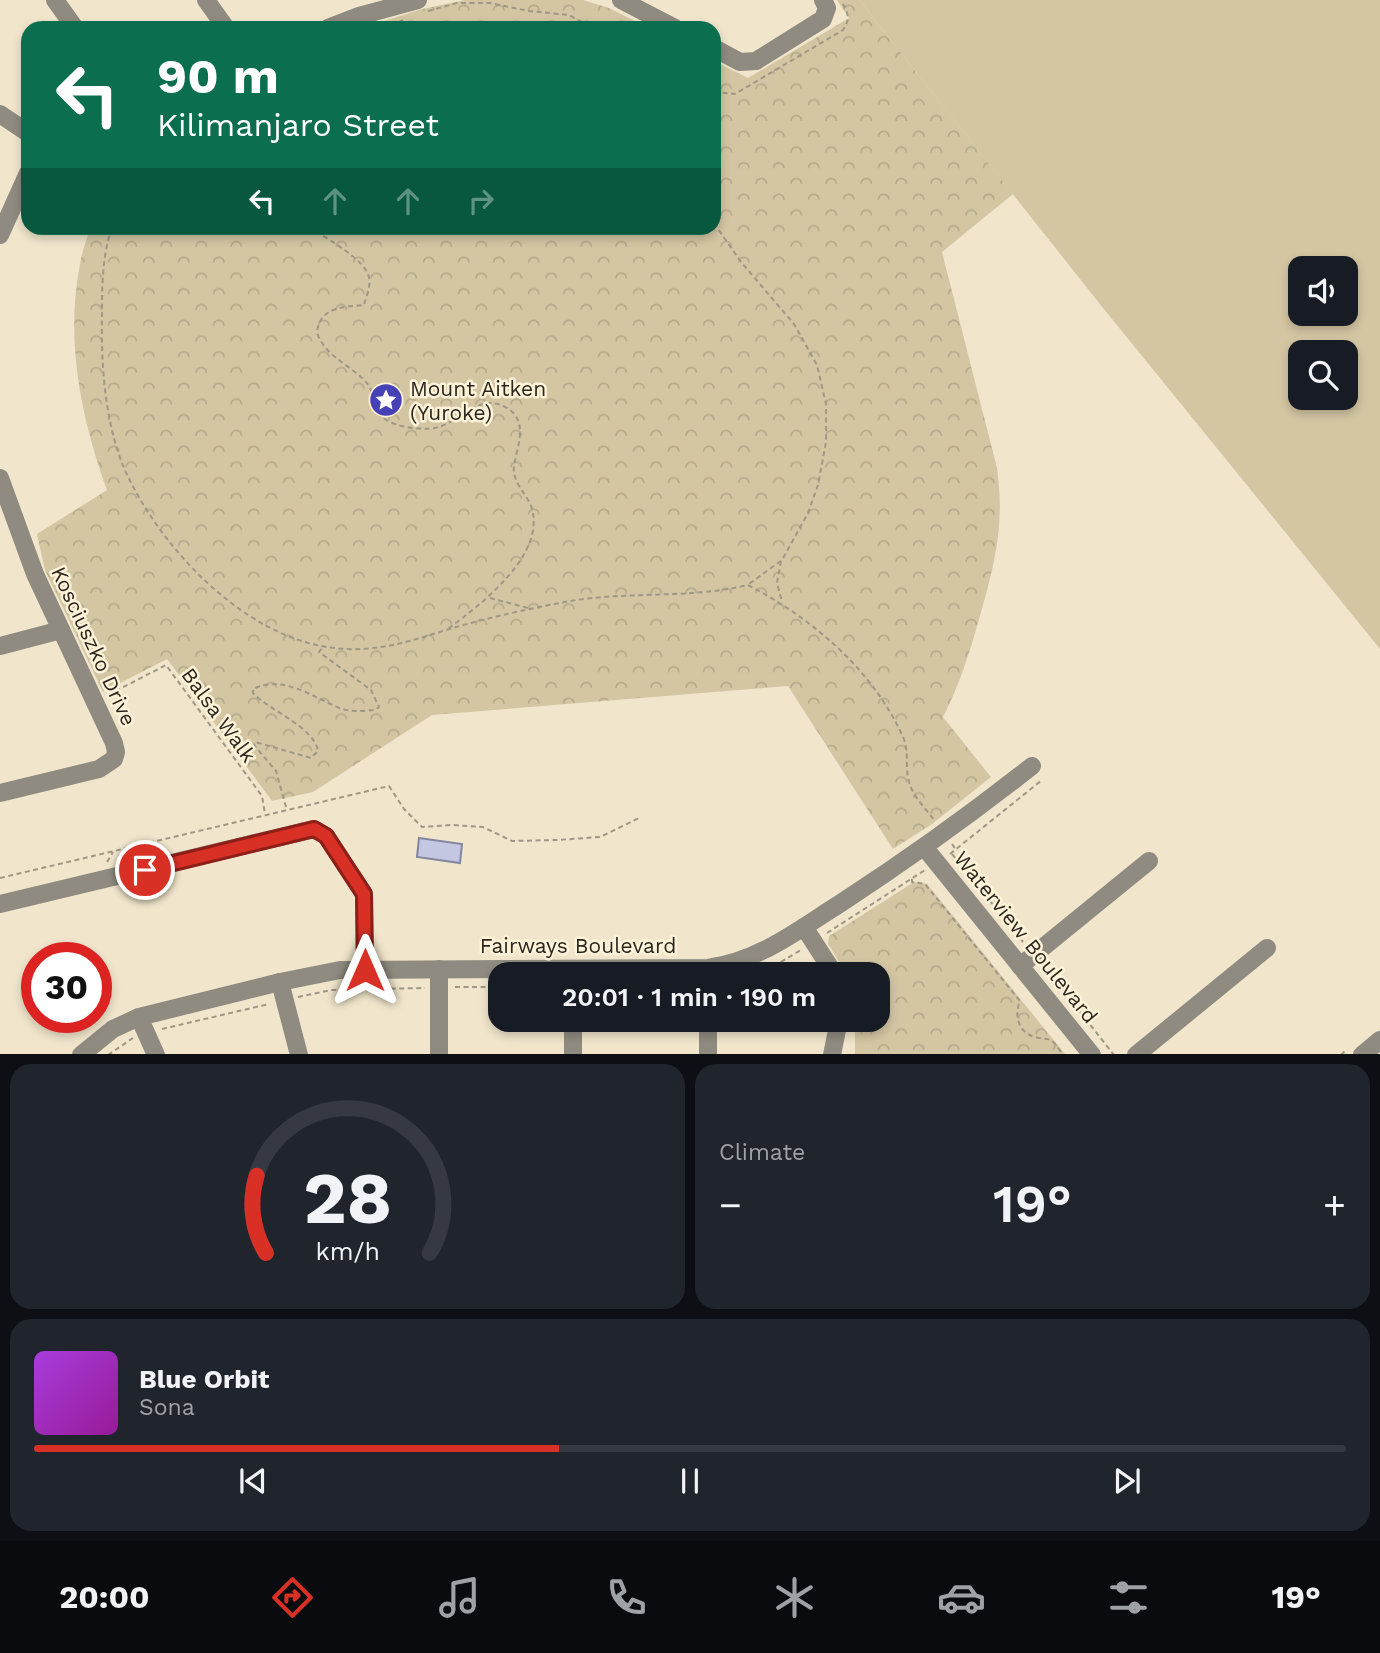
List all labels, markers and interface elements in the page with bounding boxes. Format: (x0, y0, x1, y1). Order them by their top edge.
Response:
text: 90 m (157, 47, 279, 105)
icon: left (42, 49, 133, 140)
text: Kilimanjaro Street (157, 106, 439, 144)
icon: left (243, 182, 281, 220)
icon: ahead (316, 182, 354, 220)
icon: ahead (389, 182, 427, 220)
icon: right (462, 182, 500, 220)
map controls (1288, 256, 1358, 410)
button: sound (1288, 256, 1358, 326)
button: search (1288, 340, 1358, 410)
place label: Mount Aitken (Yuroke) (410, 376, 546, 425)
place icon: Mount Aitken (Yuroke) (367, 381, 405, 419)
street label: Kosciuszko Drive (46, 562, 142, 730)
street label: Balsa Walk (176, 663, 262, 767)
pin (115, 840, 175, 900)
street label: Waterview Boulevard (949, 846, 1103, 1028)
icon: arrive (126, 851, 164, 889)
position arrow (328, 933, 402, 1007)
street label: Fairways Boulevard (480, 933, 676, 958)
speed limit sign: 30 (21, 942, 112, 1033)
text: 20:01 · 1 min · 190 m (562, 982, 816, 1012)
text: Climate (719, 1139, 805, 1166)
text: 28 (303, 1155, 392, 1241)
text: 19° (993, 1174, 1072, 1235)
text: − (719, 1183, 742, 1227)
text: + (1323, 1183, 1346, 1227)
text: km/h (315, 1236, 380, 1265)
text: Blue Orbit (139, 1364, 269, 1394)
text: Sona (139, 1394, 195, 1421)
icon: previous (234, 1462, 272, 1500)
icon: pause (671, 1462, 709, 1500)
icon: next (1108, 1462, 1146, 1500)
icon: directions (268, 1573, 317, 1622)
icon: music (435, 1573, 484, 1622)
icon: phone (602, 1573, 651, 1622)
icon: climate (770, 1573, 819, 1622)
icon: car (937, 1573, 986, 1622)
icon: filters (1104, 1573, 1153, 1622)
text: 20:00 (59, 1578, 150, 1616)
text: 19° (1271, 1578, 1321, 1616)

